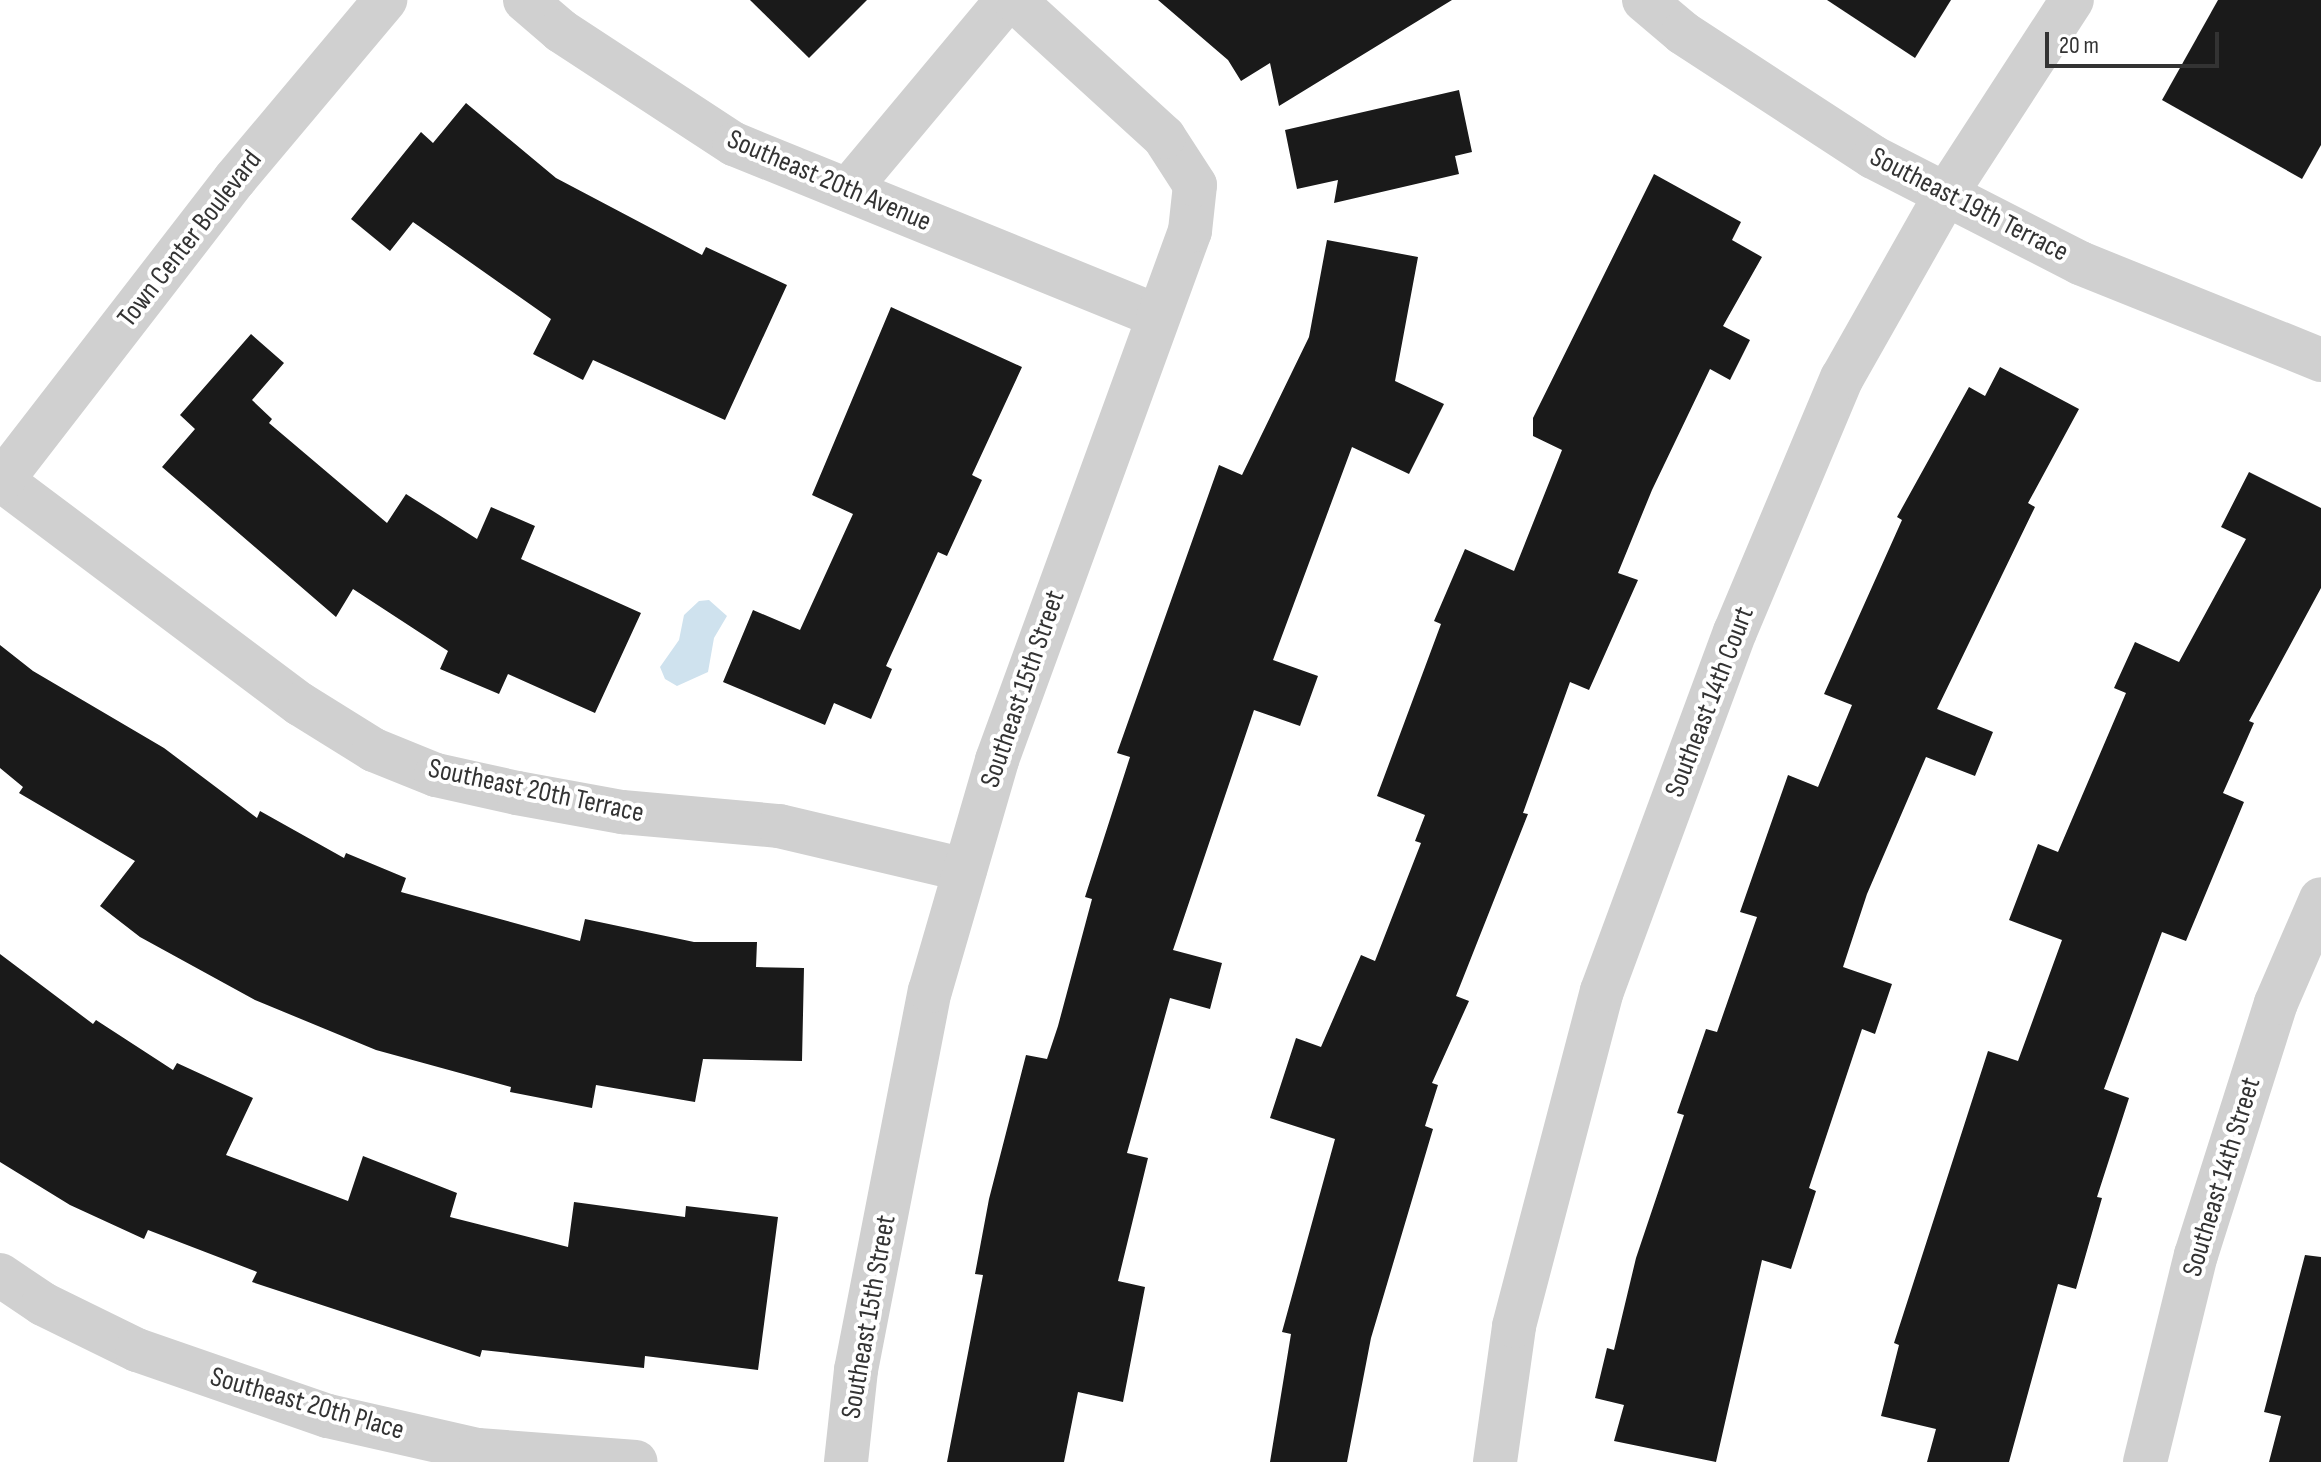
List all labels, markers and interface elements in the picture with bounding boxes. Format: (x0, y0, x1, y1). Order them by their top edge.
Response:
scale bar (2049, 16, 2223, 66)
text: 20 m (2059, 31, 2099, 60)
street label: Southeast 20th Avenue (722, 123, 936, 239)
street label: Southeast 19th Terrace (1864, 141, 2074, 269)
street label: Town Center Boulevard (111, 144, 269, 334)
street label: Southeast 15th Street (974, 586, 1072, 792)
street label: Southeast 14th Court (1658, 602, 1762, 802)
street label: Southeast 20th Terrace (425, 752, 647, 830)
street label: Southeast 14th Street (2176, 1073, 2268, 1281)
street label: Southeast 15th Street (835, 1213, 903, 1421)
street label: Southeast 20th Place (206, 1360, 408, 1448)

